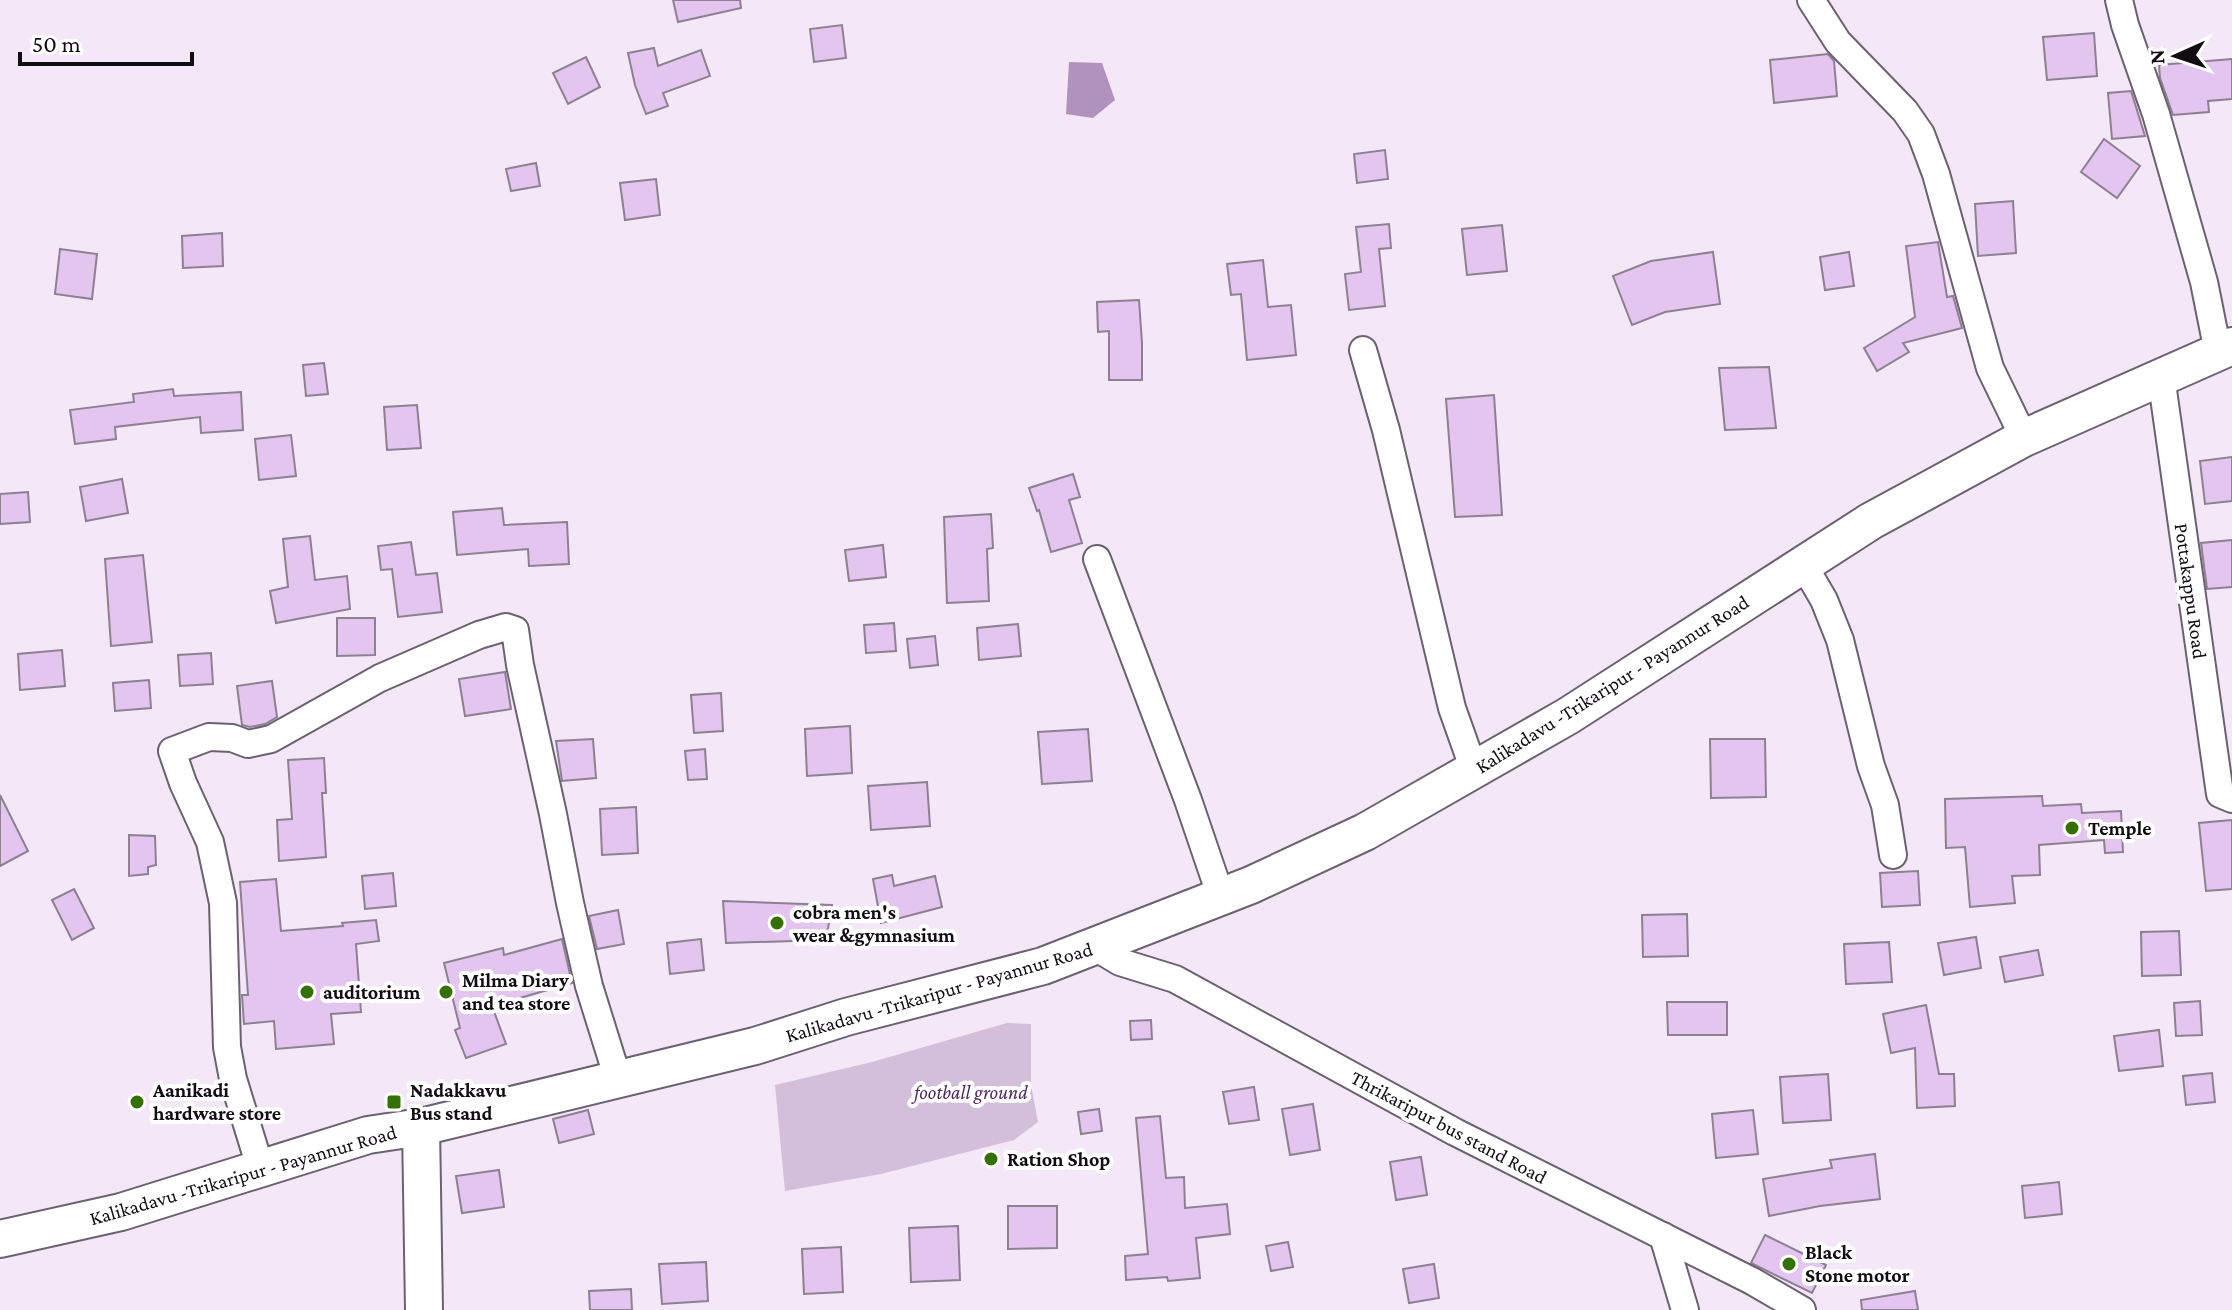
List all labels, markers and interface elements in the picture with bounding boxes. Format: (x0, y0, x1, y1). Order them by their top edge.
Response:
scale bar (20, 16, 192, 66)
north arrow (2136, 16, 2216, 96)
text: 50 m (32, 30, 81, 57)
text: N (2144, 49, 2169, 65)
street label: Pottakappu Road (2170, 522, 2211, 661)
street label: Kalikadavu -Trikaripur - Payannur Road (1471, 590, 1754, 778)
place label: Temple (2088, 817, 2152, 839)
marker: Temple (2063, 819, 2081, 837)
place label: cobra men's wear &gymnasium (792, 901, 955, 946)
marker: cobra men's wear &gymnasium (768, 914, 786, 932)
street label: Kalikadavu -Trikaripur - Payannur Road (783, 937, 1096, 1047)
place label: Milma Diary and tea store (462, 969, 570, 1014)
place label: auditorium (323, 981, 420, 1003)
marker: auditorium (298, 983, 316, 1001)
marker: Milma Diary and tea store (437, 983, 455, 1001)
street label: Thrikaripur bus stand Road (1347, 1066, 1551, 1189)
place label: Aanikadi hardware store (152, 1079, 281, 1124)
place label: Nadakkavu Bus stand (410, 1079, 507, 1124)
park label: football ground (911, 1081, 1028, 1104)
marker: Aanikadi hardware store (128, 1093, 146, 1111)
marker: Nadakkavu Bus stand (385, 1093, 403, 1111)
street label: Kalikadavu -Trikaripur - Payannur Road (87, 1120, 400, 1230)
place label: Ration Shop (1007, 1148, 1110, 1170)
marker: Ration Shop (982, 1150, 1000, 1168)
place label: Black Stone motor (1805, 1241, 1910, 1286)
marker: Black Stone motor (1780, 1255, 1798, 1273)

